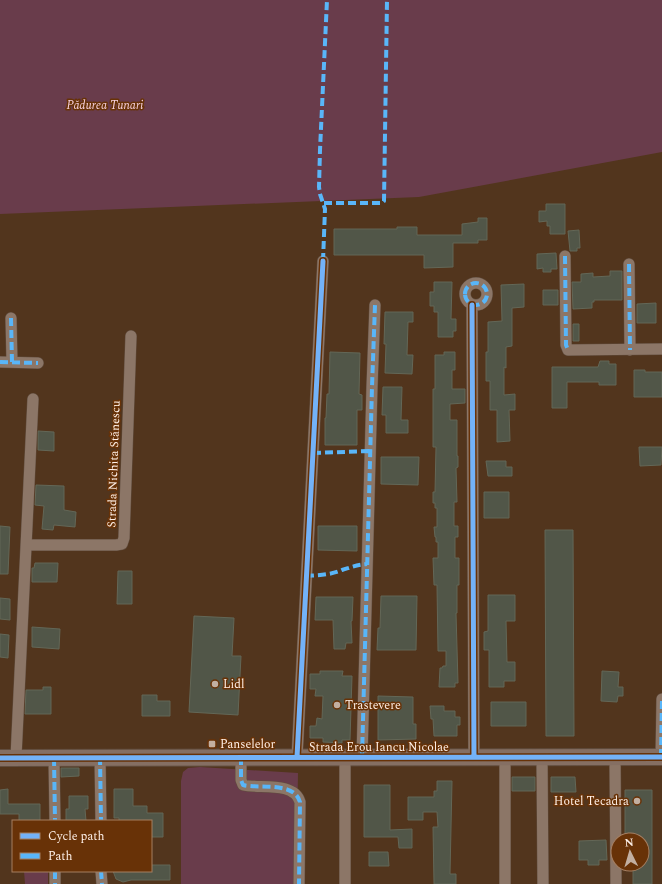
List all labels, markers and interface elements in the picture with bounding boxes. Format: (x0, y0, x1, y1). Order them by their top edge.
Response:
park label: Pădurea Tunari (66, 96, 144, 115)
street label: Strada Nichita Stănescu (102, 400, 126, 528)
place label: Lidl (223, 675, 245, 694)
marker: Lidl (210, 679, 220, 689)
place label: Trastevere (345, 696, 401, 715)
marker: Trastevere (332, 700, 342, 710)
place label: Panselelor (220, 735, 276, 754)
street label: Strada Erou Iancu Nicolae (309, 738, 449, 757)
marker: Panselelor (207, 739, 217, 749)
place label: Hotel Tecadra (554, 792, 629, 811)
marker: Hotel Tecadra (632, 796, 642, 806)
legend (12, 820, 152, 872)
text: Cycle path (48, 827, 105, 846)
north arrow (610, 832, 650, 872)
text: N (624, 834, 634, 851)
text: Path (48, 847, 73, 866)

